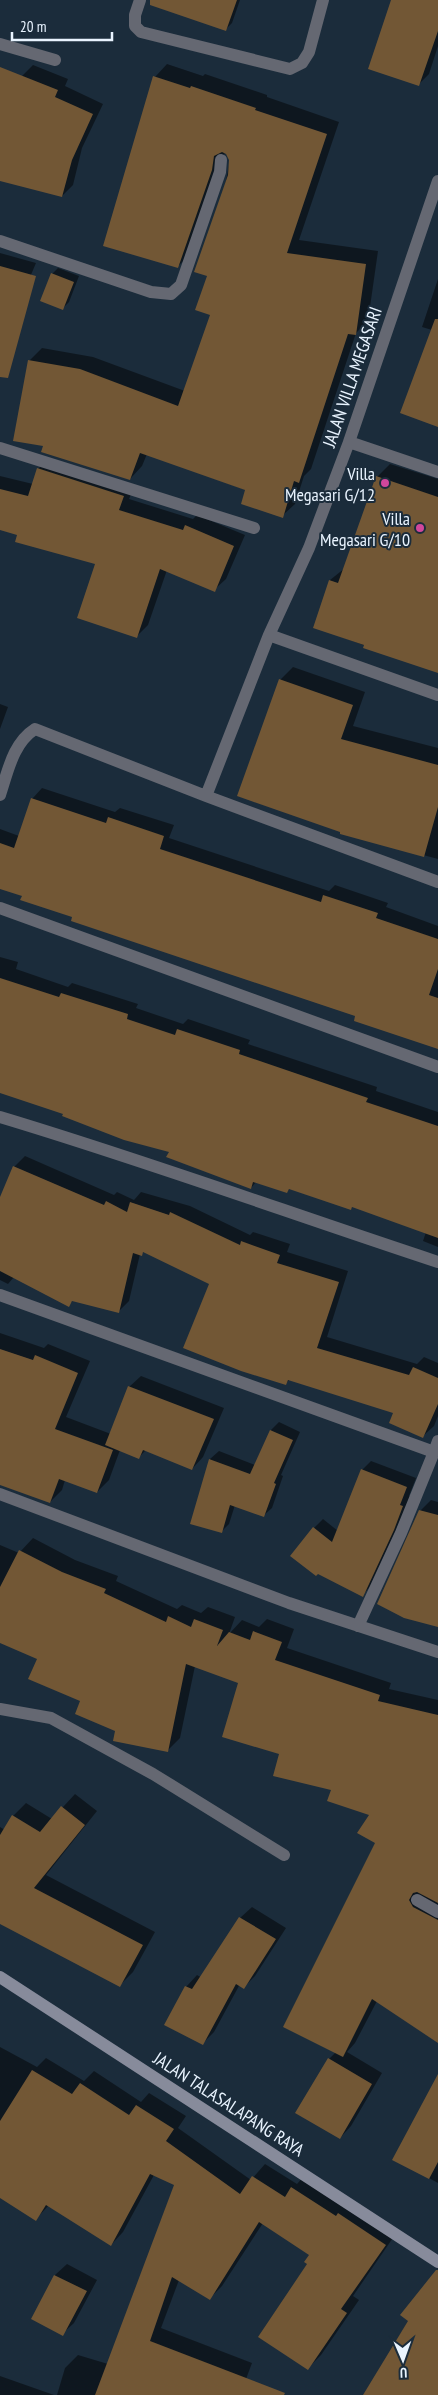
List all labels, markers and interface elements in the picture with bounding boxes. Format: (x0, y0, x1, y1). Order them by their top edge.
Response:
scale bar (12, 10, 112, 42)
text: 20 m (20, 17, 46, 36)
street label: JALAN VILLA MEGASARI (317, 304, 387, 451)
place label: Villa Megasari G/12 (285, 462, 375, 506)
marker: Villa Megasari G/12 (379, 477, 391, 489)
place label: Villa Megasari G/10 (320, 507, 410, 551)
marker: Villa Megasari G/10 (414, 522, 426, 534)
street label: JALAN TALASALAPANG RAYA (148, 2046, 309, 2162)
north arrow (378, 2335, 428, 2385)
text: U (400, 2364, 407, 2382)

